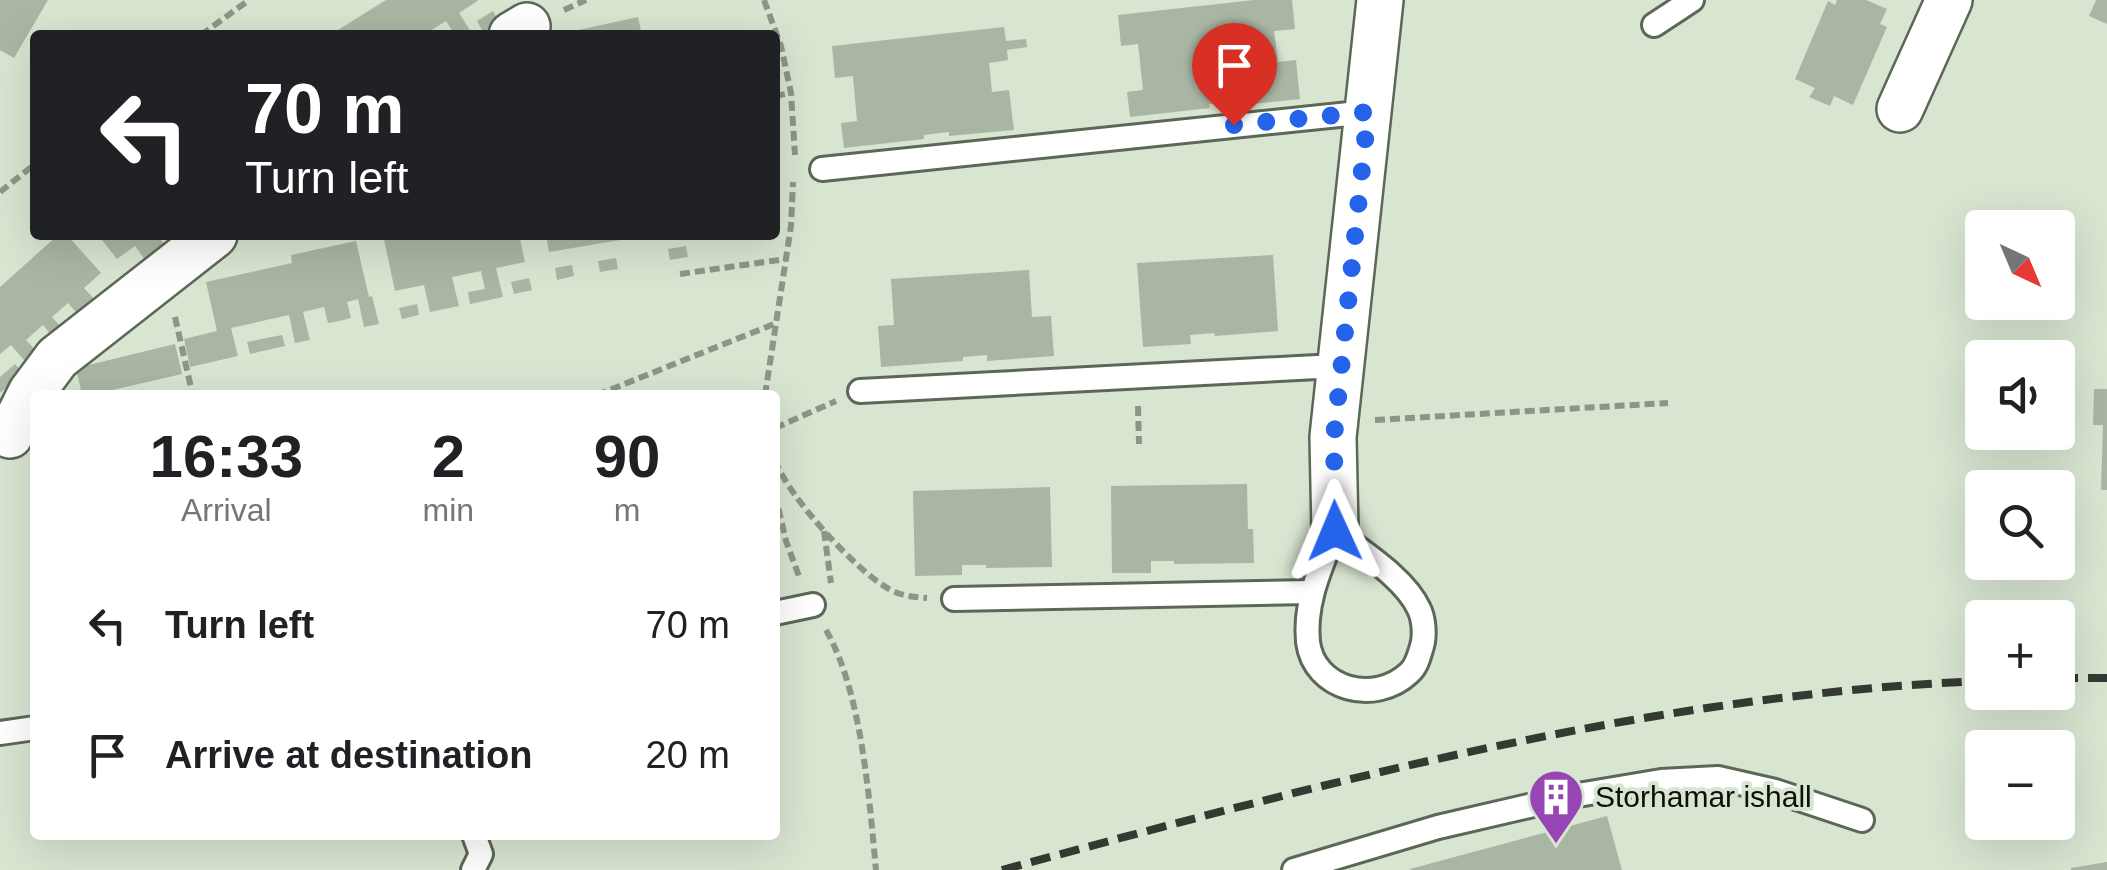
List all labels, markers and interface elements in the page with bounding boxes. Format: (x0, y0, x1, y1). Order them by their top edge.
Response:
pin (1192, 23, 1277, 126)
icon: arrive (1207, 38, 1262, 93)
icon: left (80, 70, 210, 200)
text: 70 m (245, 70, 405, 148)
text: Turn left (245, 152, 408, 203)
north arrow (1965, 210, 2075, 320)
map controls (1965, 210, 2075, 840)
button: sound (1965, 340, 2075, 450)
text: 16:33 (150, 423, 303, 490)
text: 2 (432, 423, 465, 490)
text: 90 (594, 423, 660, 490)
button: search (1965, 470, 2075, 580)
position arrow (1283, 479, 1387, 583)
text: Arrival (181, 492, 272, 528)
text: min (423, 492, 474, 528)
text: m (614, 492, 640, 528)
icon: left (80, 598, 135, 653)
button: + (1965, 600, 2075, 710)
text: Turn left (165, 604, 314, 646)
text: 70 m (646, 604, 730, 646)
icon: arrive (80, 728, 135, 783)
button: − (1965, 730, 2075, 840)
text: Arrive at destination (165, 734, 532, 776)
text: 20 m (646, 734, 730, 776)
building icon: Storhamar ishall (1526, 767, 1586, 846)
place label: Storhamar ishall (1595, 780, 1812, 813)

